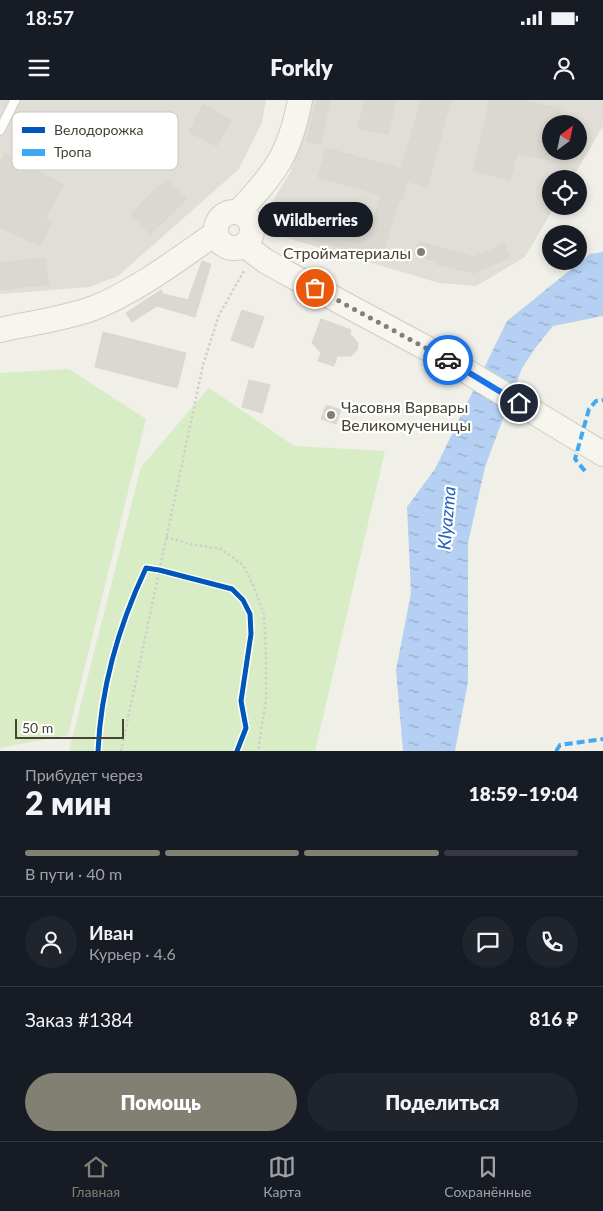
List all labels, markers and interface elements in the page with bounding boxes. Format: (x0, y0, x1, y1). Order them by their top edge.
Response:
text: 18:57 (25, 6, 74, 29)
icon: menu (25, 54, 53, 82)
text: Forkly (270, 54, 333, 81)
icon: person (550, 54, 578, 82)
legend (12, 112, 178, 170)
north arrow (542, 115, 588, 160)
map controls (542, 115, 587, 270)
text: Велодорожка (54, 121, 143, 138)
text: Тропа (54, 143, 91, 160)
button: locate (542, 170, 587, 215)
callout: Wildberries (258, 203, 372, 238)
text: Wildberries (273, 210, 358, 229)
button: layers (542, 225, 587, 270)
place label: Стройматериалы (283, 243, 411, 262)
marker: Стройматериалы (415, 246, 427, 258)
pin (294, 267, 336, 309)
icon: bag (301, 274, 329, 302)
courier (423, 335, 473, 385)
icon: car (434, 346, 462, 374)
pin (498, 382, 540, 424)
icon: home (505, 389, 533, 417)
place label: Часовня Варвары Великомученицы (341, 397, 471, 434)
marker: Часовня Варвары Великомученицы (325, 409, 337, 421)
water label: Klyazma (432, 485, 460, 551)
scale bar (15, 716, 124, 739)
text: 50 m (22, 719, 53, 736)
text: Прибудет через (25, 765, 143, 784)
text: 18:59–19:04 (469, 782, 578, 805)
text: 2 мин (25, 783, 111, 822)
text: В пути · 40 m (25, 864, 122, 883)
button: person (25, 916, 77, 968)
button: chat (462, 916, 514, 968)
button: phone (526, 916, 578, 968)
text: Иван (89, 921, 134, 944)
text: Курьер · 4.6 (89, 944, 176, 963)
text: 816 ₽ (529, 1007, 578, 1030)
text: Заказ #1384 (25, 1008, 133, 1031)
button: Помощь (25, 1073, 297, 1131)
button: Поделиться (307, 1073, 578, 1131)
tab: Главная (72, 1153, 120, 1200)
tab: Карта (263, 1153, 301, 1200)
tab: Сохранённые (444, 1153, 531, 1200)

